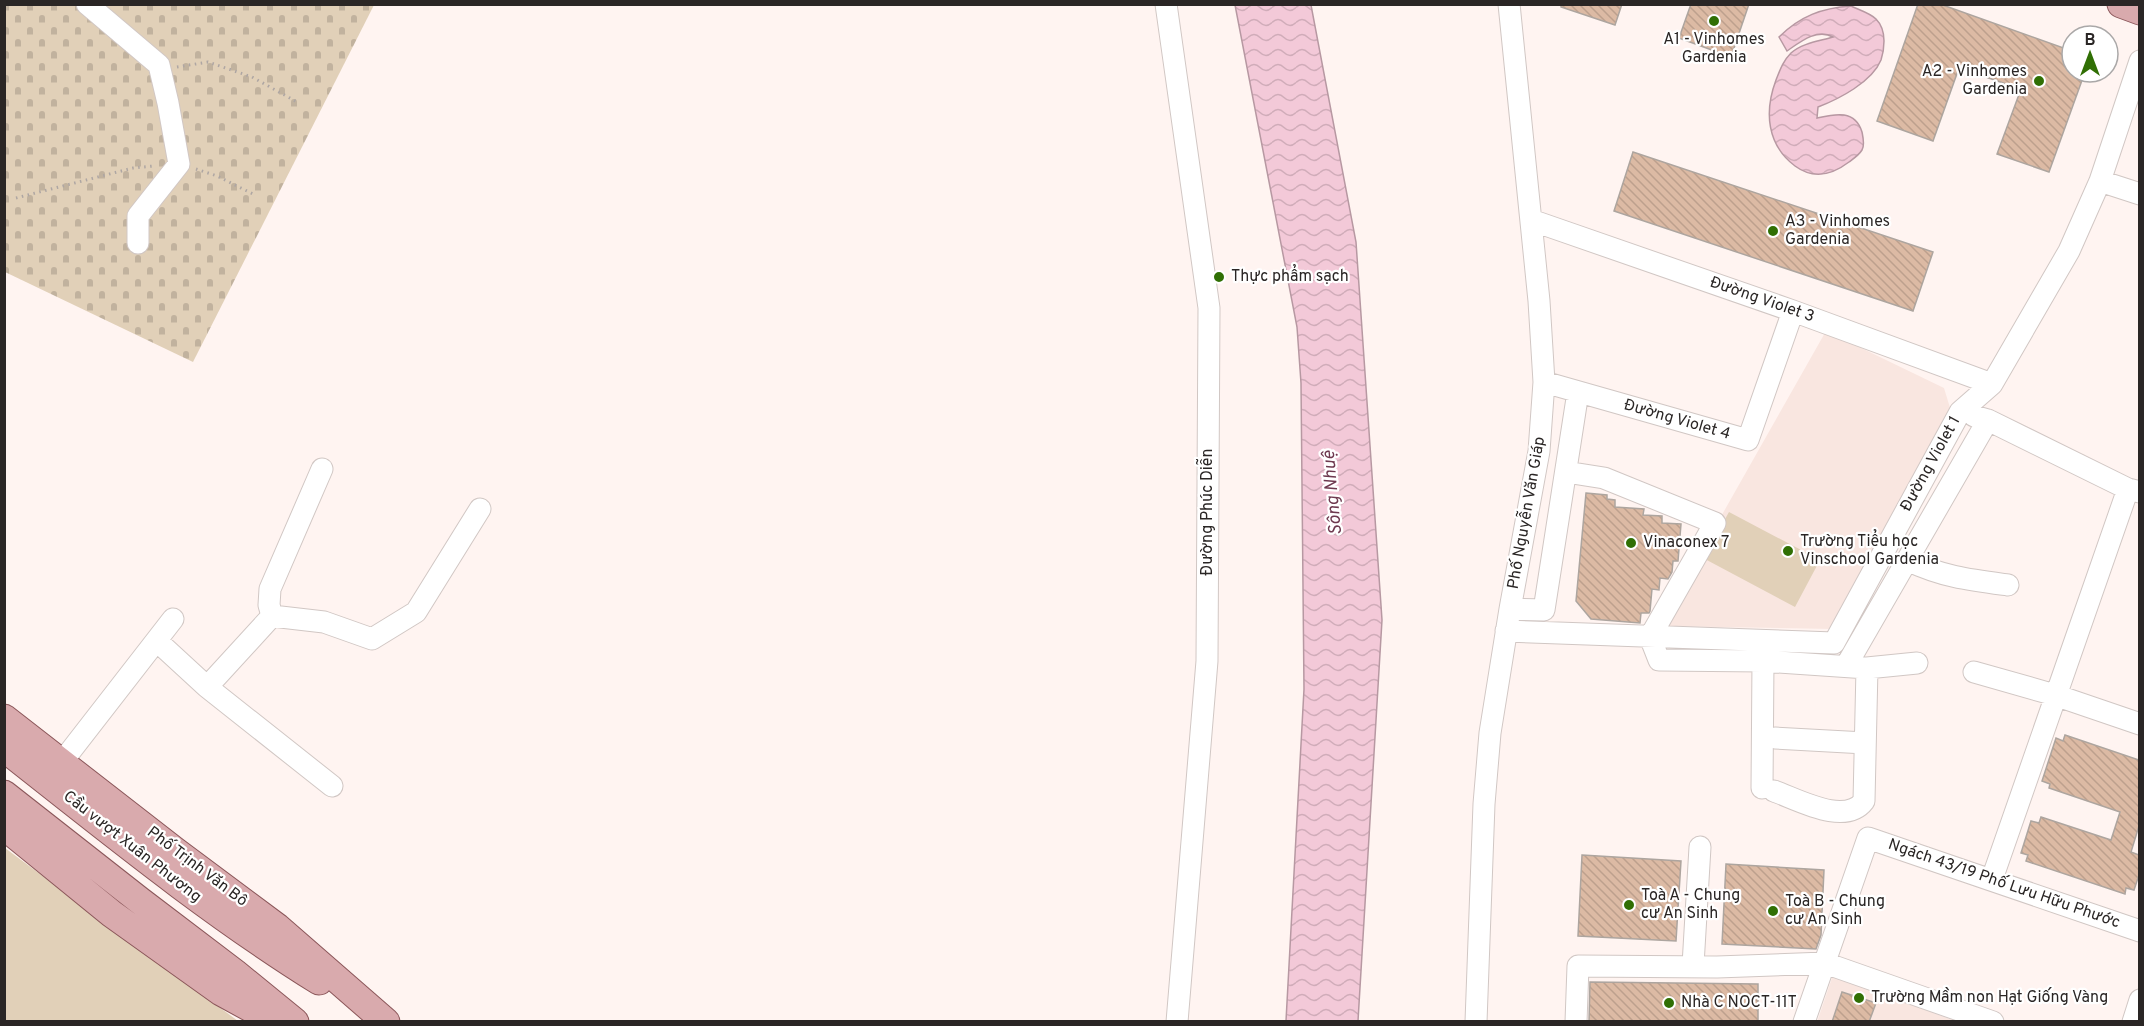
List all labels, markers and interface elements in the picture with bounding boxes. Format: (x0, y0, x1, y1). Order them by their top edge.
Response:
marker: A1 - Vinhomes Gardenia (1707, 14, 1721, 28)
north arrow (2060, 24, 2120, 84)
place label: A1 - Vinhomes Gardenia (1663, 30, 1765, 68)
text: B (2084, 31, 2096, 51)
place label: A2 - Vinhomes Gardenia (1922, 62, 2027, 100)
marker: A2 - Vinhomes Gardenia (2032, 74, 2046, 88)
place label: A3 - Vinhomes Gardenia (1785, 212, 1890, 250)
marker: A3 - Vinhomes Gardenia (1766, 224, 1780, 238)
place label: Thực phẩm sạch (1231, 264, 1349, 287)
marker: Thực phẩm sạch (1212, 270, 1226, 284)
street label: Đường Violet 3 (1707, 273, 1817, 327)
street label: Đường Violet 4 (1621, 395, 1733, 445)
street label: Đường Violet 1 (1897, 413, 1965, 515)
street label: Phố Nguyễn Văn Giáp (1502, 435, 1550, 591)
street label: Đường Phúc Diễn (1196, 448, 1218, 576)
water label: Sông Nhuệ (1318, 449, 1348, 536)
place label: Trường Tiểu học Vinschool Gardenia (1800, 529, 1939, 570)
place label: Vinaconex 7 (1643, 533, 1729, 553)
marker: Vinaconex 7 (1624, 536, 1638, 550)
marker: Trường Tiểu học Vinschool Gardenia (1781, 544, 1795, 558)
street label: Cầu vượt Xuân Phương (59, 786, 206, 907)
street label: Phố Trịnh Văn Bô (143, 822, 252, 911)
street label: Ngách 43/19 Phố Lưu Hữu Phước (1885, 834, 2123, 933)
place label: Toà A - Chung cư An Sinh (1641, 886, 1740, 924)
place label: Toà B - Chung cư An Sinh (1785, 892, 1885, 930)
marker: Toà A - Chung cư An Sinh (1622, 898, 1636, 912)
marker: Toà B - Chung cư An Sinh (1766, 904, 1780, 918)
place label: Trường Mầm non Hạt Giống Vàng (1871, 987, 2108, 1008)
marker: Trường Mầm non Hạt Giống Vàng (1852, 991, 1866, 1005)
place label: Nhà C NOCT-11T (1681, 993, 1797, 1013)
marker: Nhà C NOCT-11T (1662, 996, 1676, 1010)

